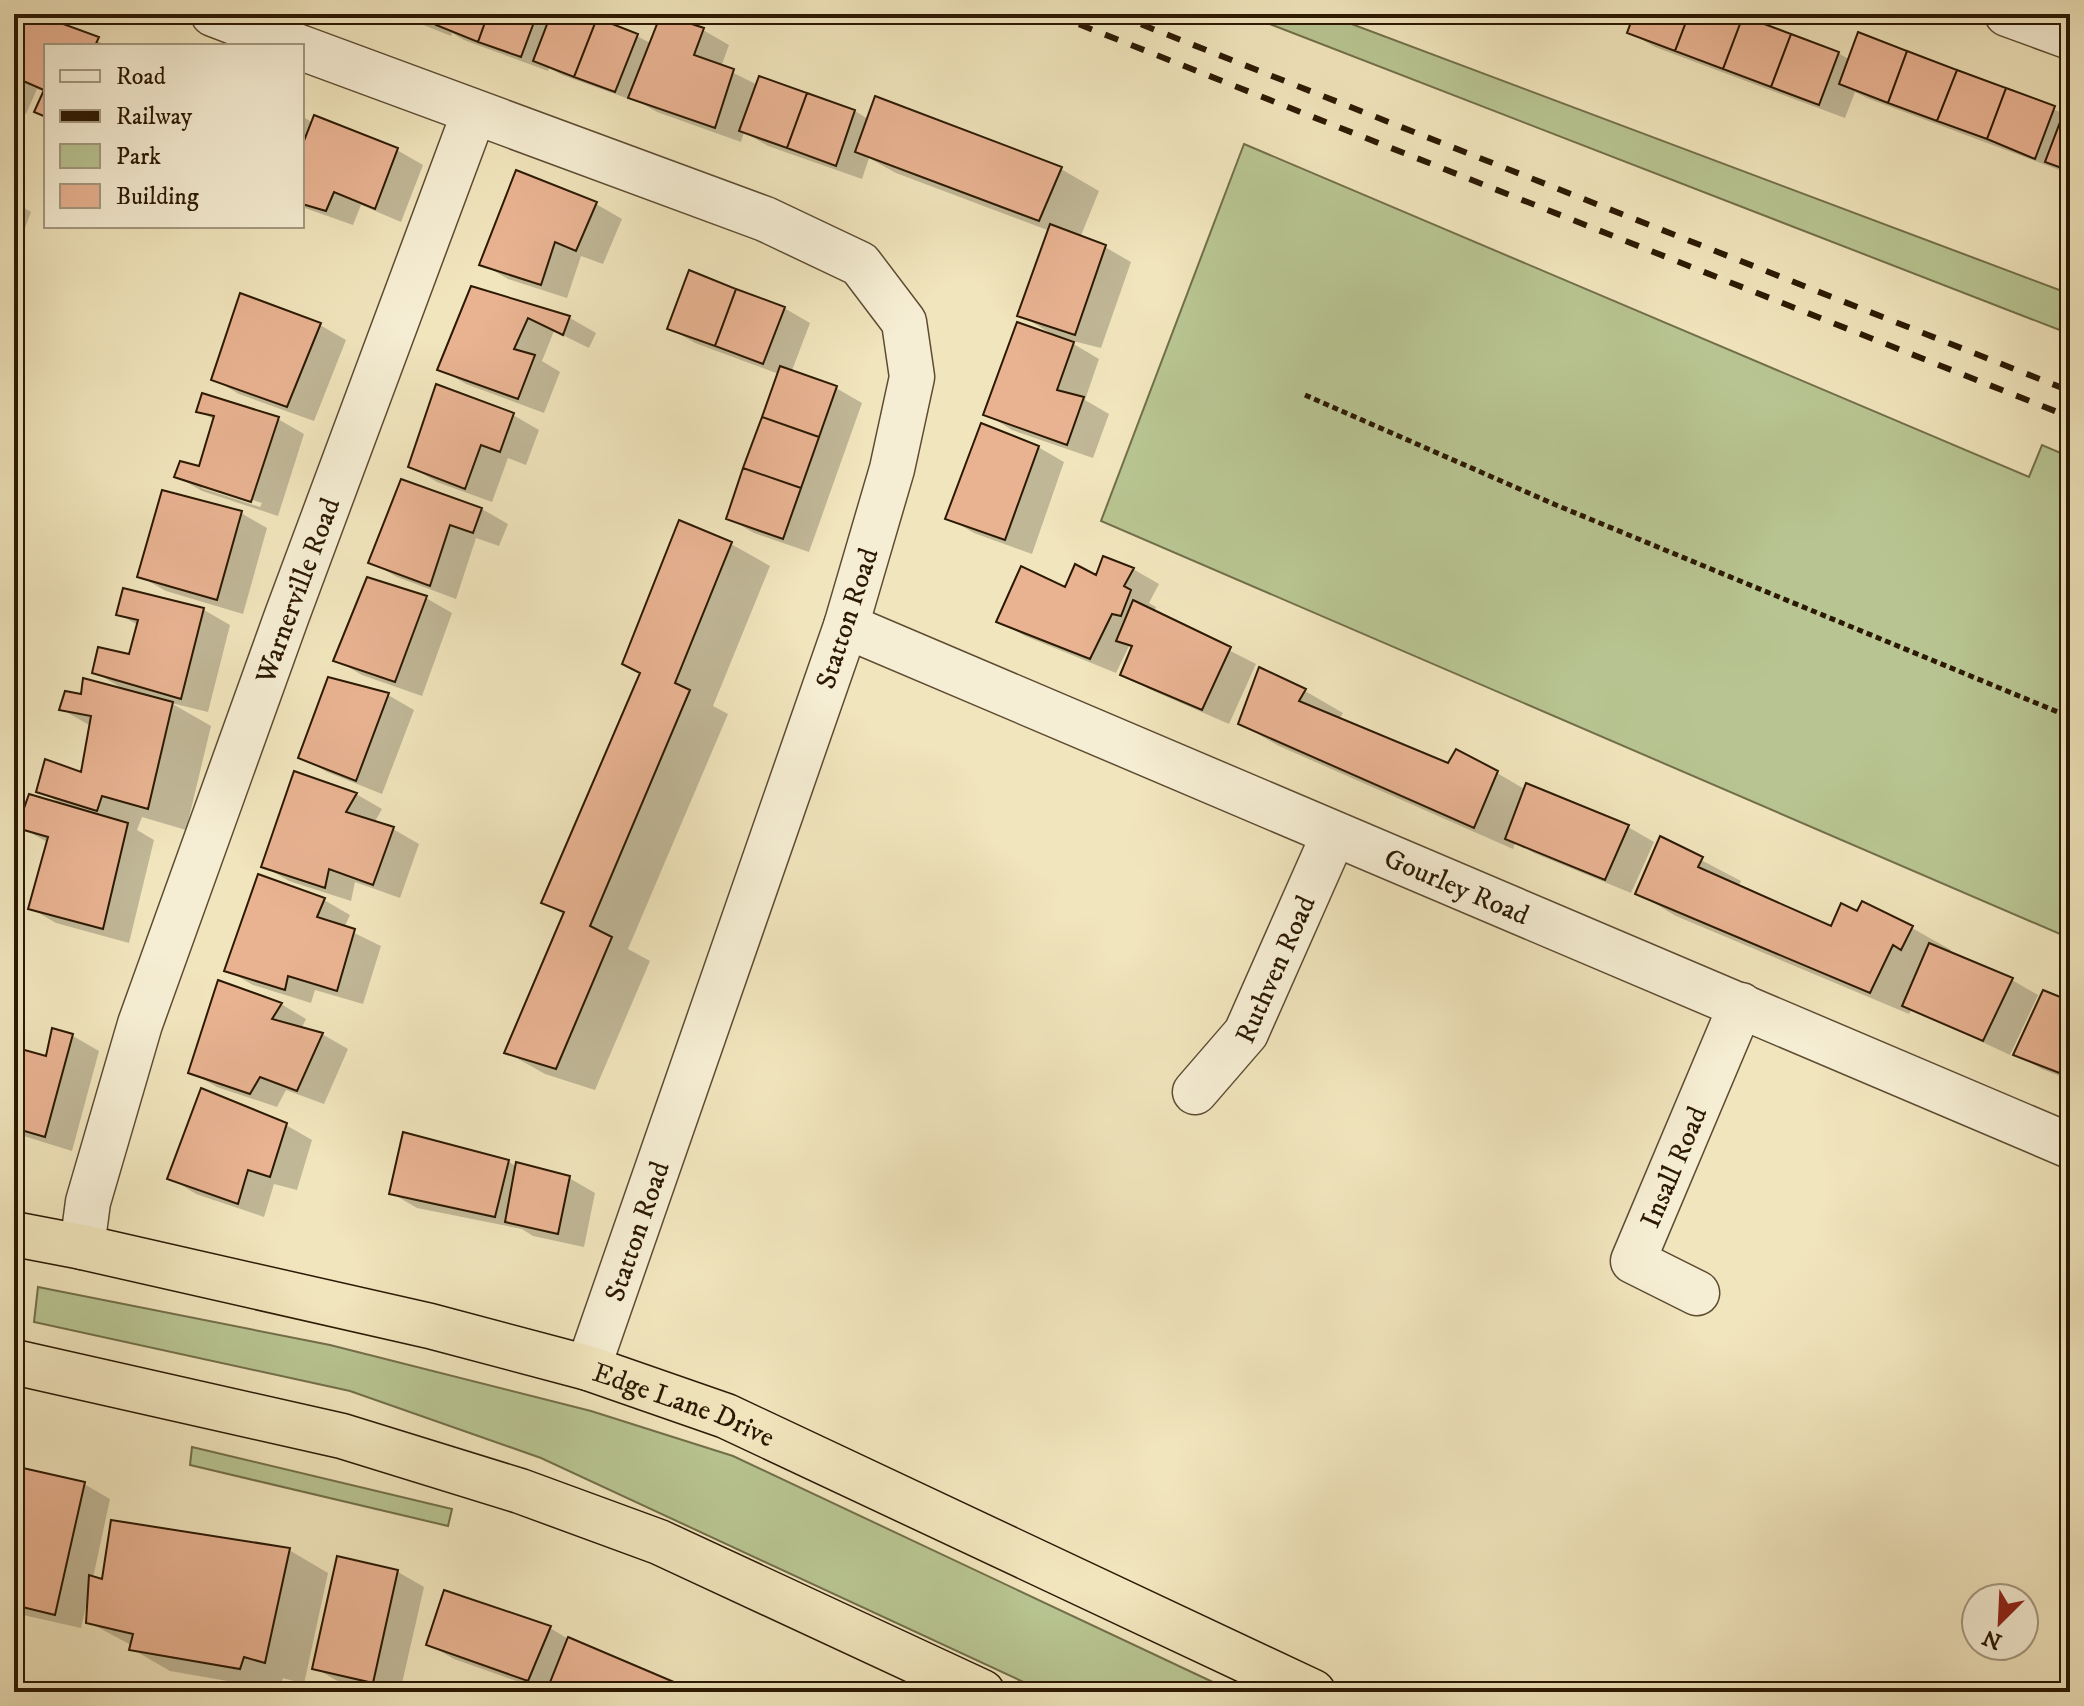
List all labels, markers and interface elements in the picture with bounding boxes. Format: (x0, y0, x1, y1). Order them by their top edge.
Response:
legend (44, 44, 304, 228)
text: Road (116, 62, 166, 92)
text: Railway (116, 102, 193, 132)
text: Park (116, 142, 161, 172)
text: Building (116, 182, 199, 212)
street label: Warnerville Road (248, 493, 348, 689)
street label: Statton Road (808, 544, 887, 693)
street label: Gourley Road (1379, 841, 1534, 933)
street label: Ruthven Road (1228, 890, 1324, 1049)
street label: Insall Road (1633, 1101, 1715, 1233)
street label: Statton Road (597, 1157, 678, 1306)
street label: Edge Lane Drive (588, 1355, 780, 1455)
north arrow (1960, 1582, 2040, 1662)
text: N (1979, 1623, 2006, 1655)

